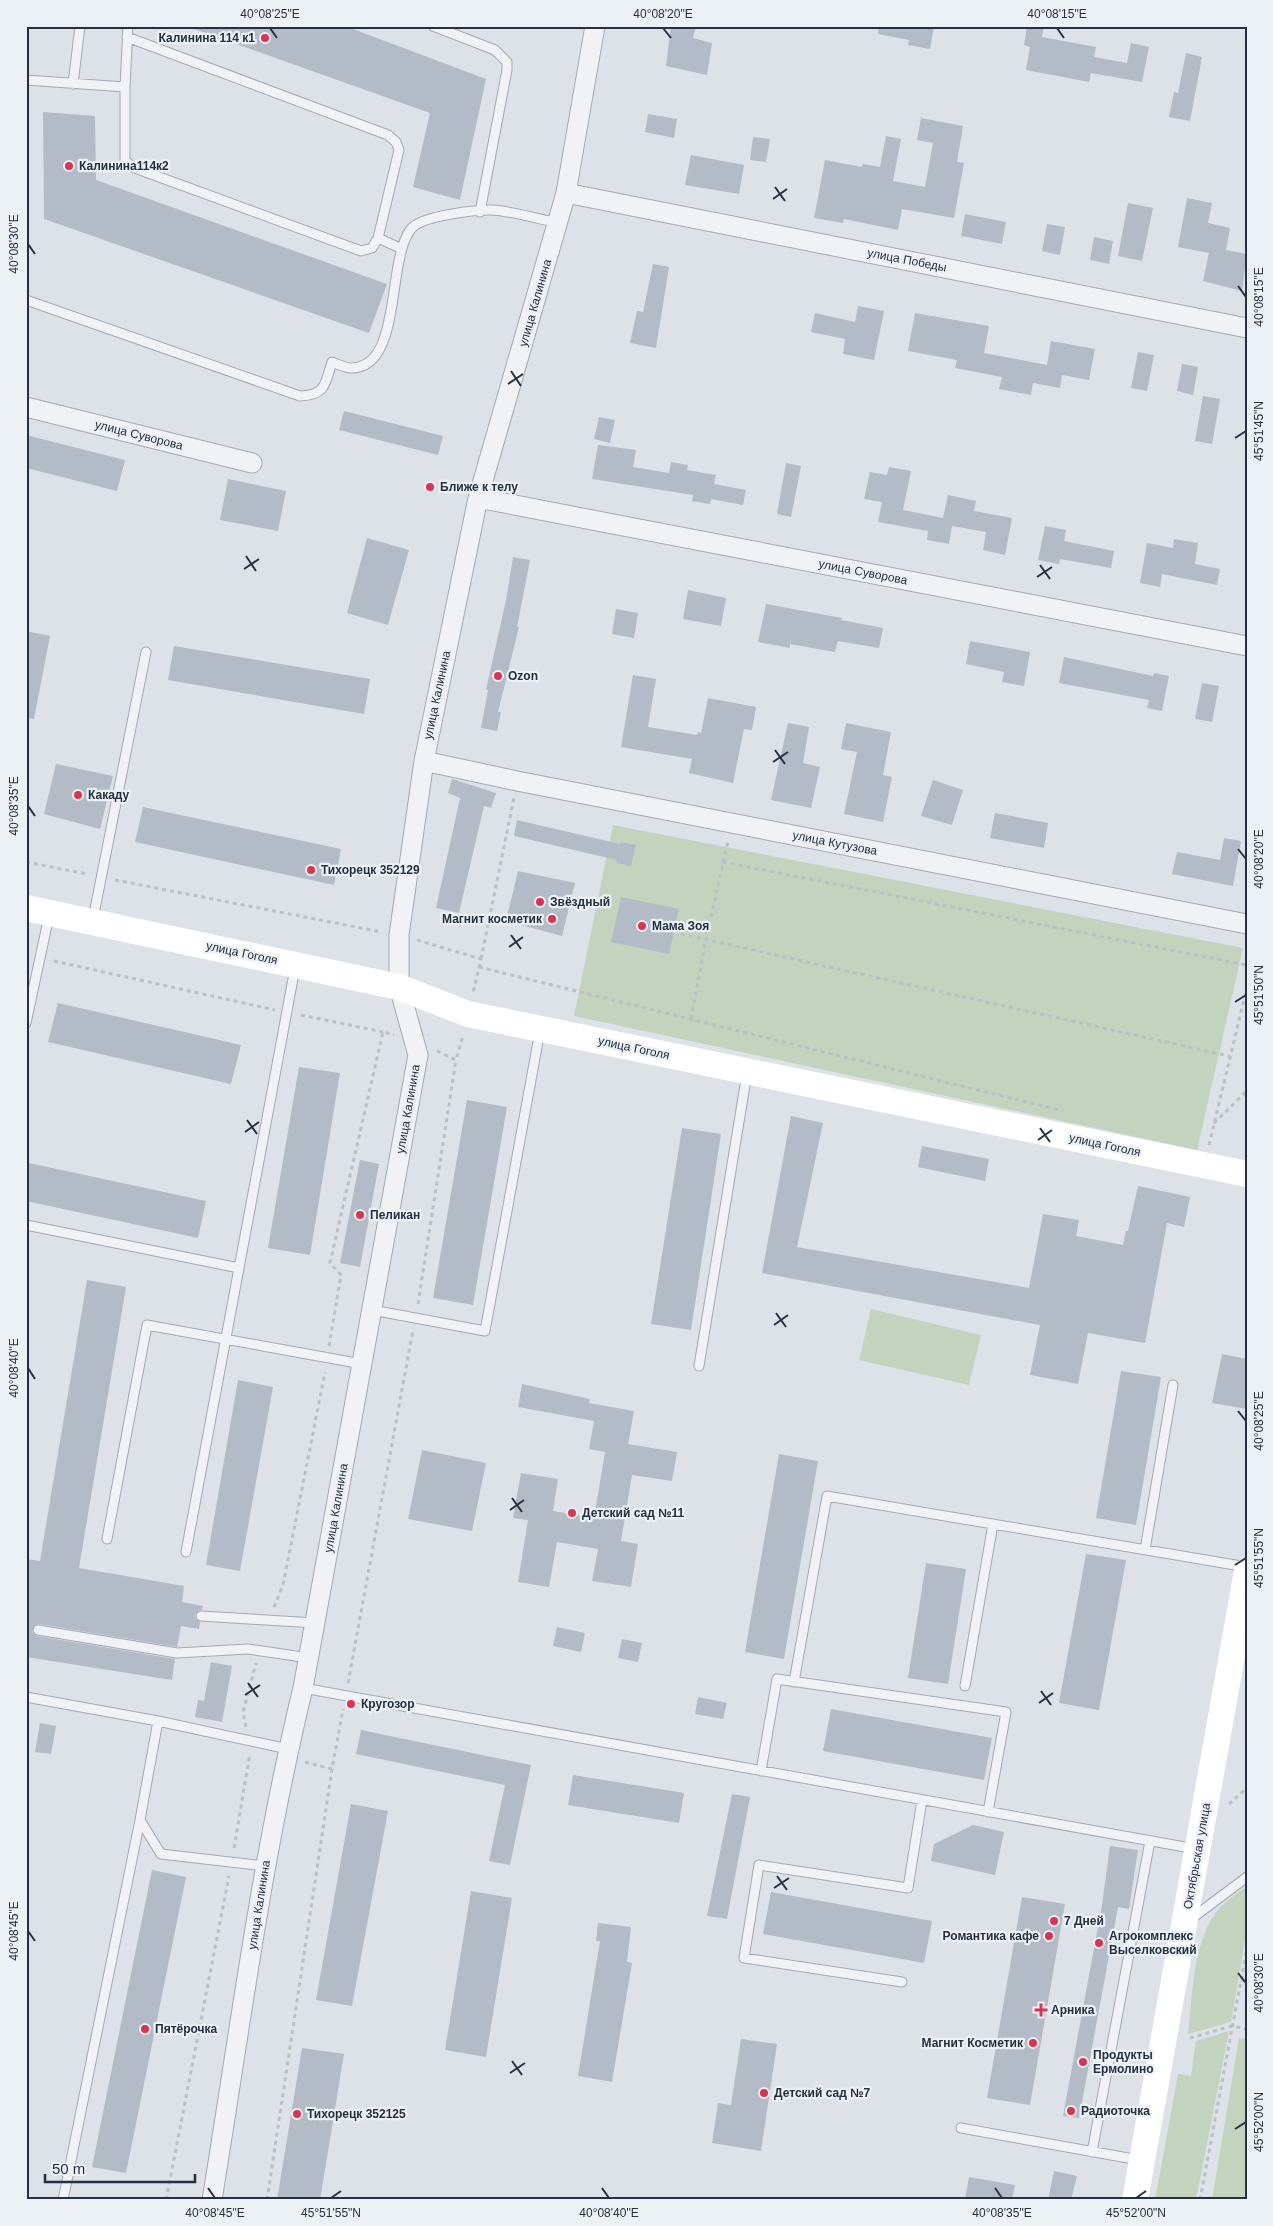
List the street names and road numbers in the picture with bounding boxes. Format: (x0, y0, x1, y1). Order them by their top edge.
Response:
street label: улица Победы (866, 245, 948, 275)
street label: улица Калинина (516, 257, 554, 348)
street label: улица Суворова (94, 417, 185, 453)
street label: улица Суворова (817, 557, 909, 588)
street label: улица Калинина (421, 649, 453, 741)
street label: улица Кутузова (792, 828, 879, 858)
street label: улица Гоголя (205, 939, 279, 967)
street label: улица Гоголя (597, 1034, 671, 1062)
street label: улица Калинина (393, 1063, 423, 1155)
street label: улица Гоголя (1068, 1131, 1142, 1159)
street label: улица Калинина (321, 1462, 351, 1554)
street label: Октябрьская улица (1181, 1802, 1213, 1910)
street label: улица Калинина (245, 1859, 273, 1951)

